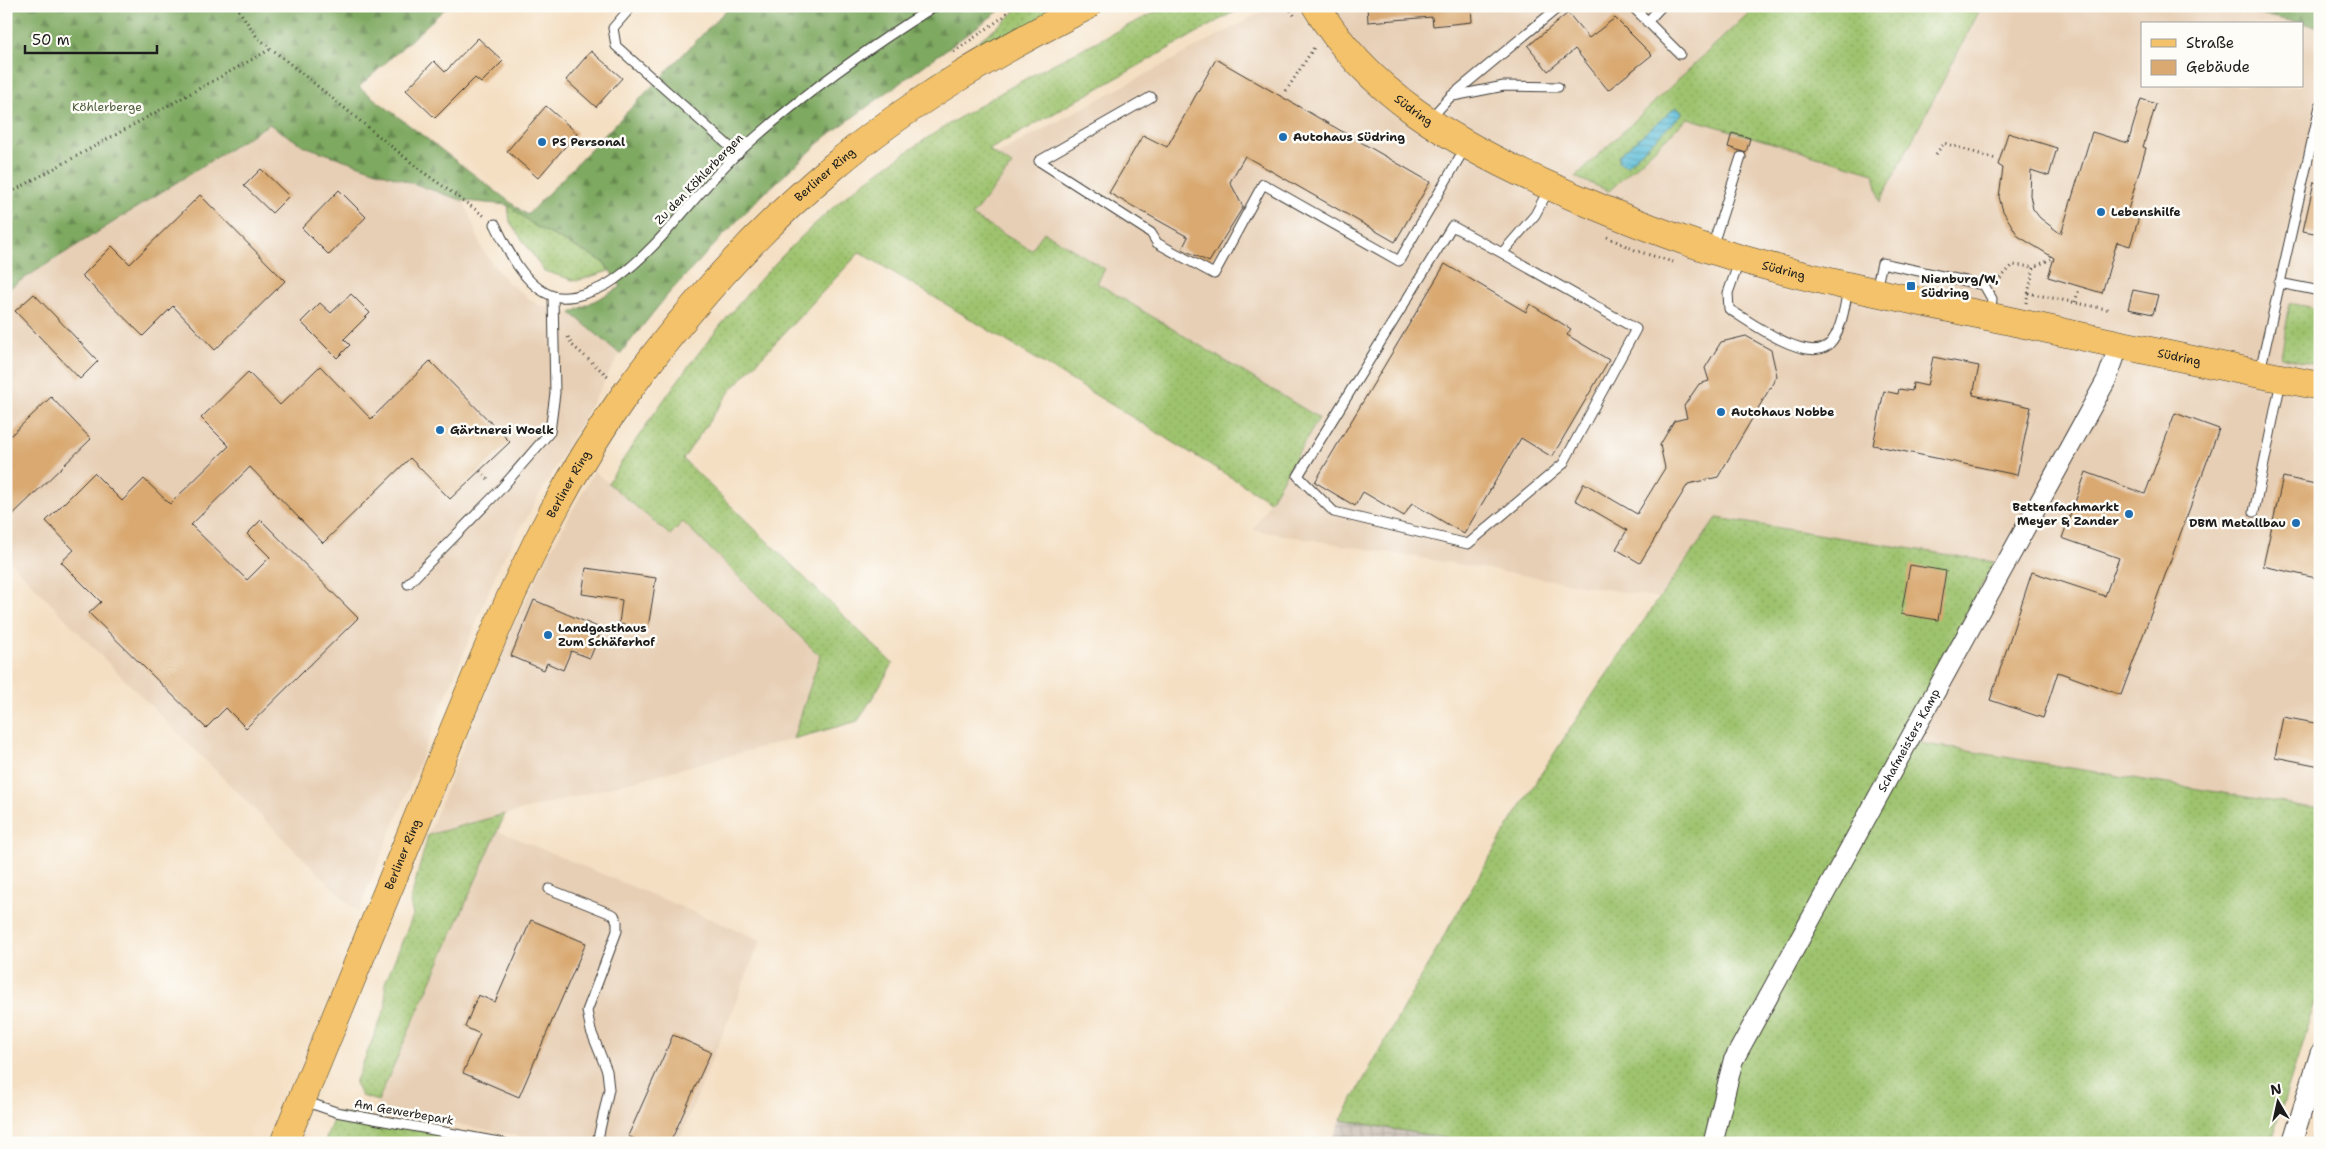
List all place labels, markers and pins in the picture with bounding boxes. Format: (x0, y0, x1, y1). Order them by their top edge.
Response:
place label: Autohaus Südring (1293, 129, 1405, 145)
marker: Autohaus Südring (1277, 131, 1289, 143)
place label: PS Personal (552, 134, 625, 150)
marker: PS Personal (536, 136, 548, 148)
place label: Lebenshilfe (2111, 204, 2181, 220)
marker: Lebenshilfe (2095, 206, 2107, 218)
place label: Nienburg/W, Südring (1921, 271, 1999, 301)
marker: Nienburg/W, Südring (1905, 280, 1917, 292)
place label: Autohaus Nobbe (1731, 404, 1835, 420)
marker: Autohaus Nobbe (1715, 406, 1727, 418)
place label: Gärtnerei Woelk (450, 422, 554, 438)
marker: Gärtnerei Woelk (434, 424, 446, 436)
place label: Bettenfachmarkt Meyer & Zander (2013, 499, 2120, 529)
marker: Bettenfachmarkt Meyer & Zander (2123, 508, 2135, 520)
place label: DBM Metallbau (2189, 515, 2286, 531)
marker: DBM Metallbau (2290, 517, 2302, 529)
place label: Landgasthaus Zum Schäferhof (558, 620, 655, 650)
marker: Landgasthaus Zum Schäferhof (542, 629, 554, 641)

